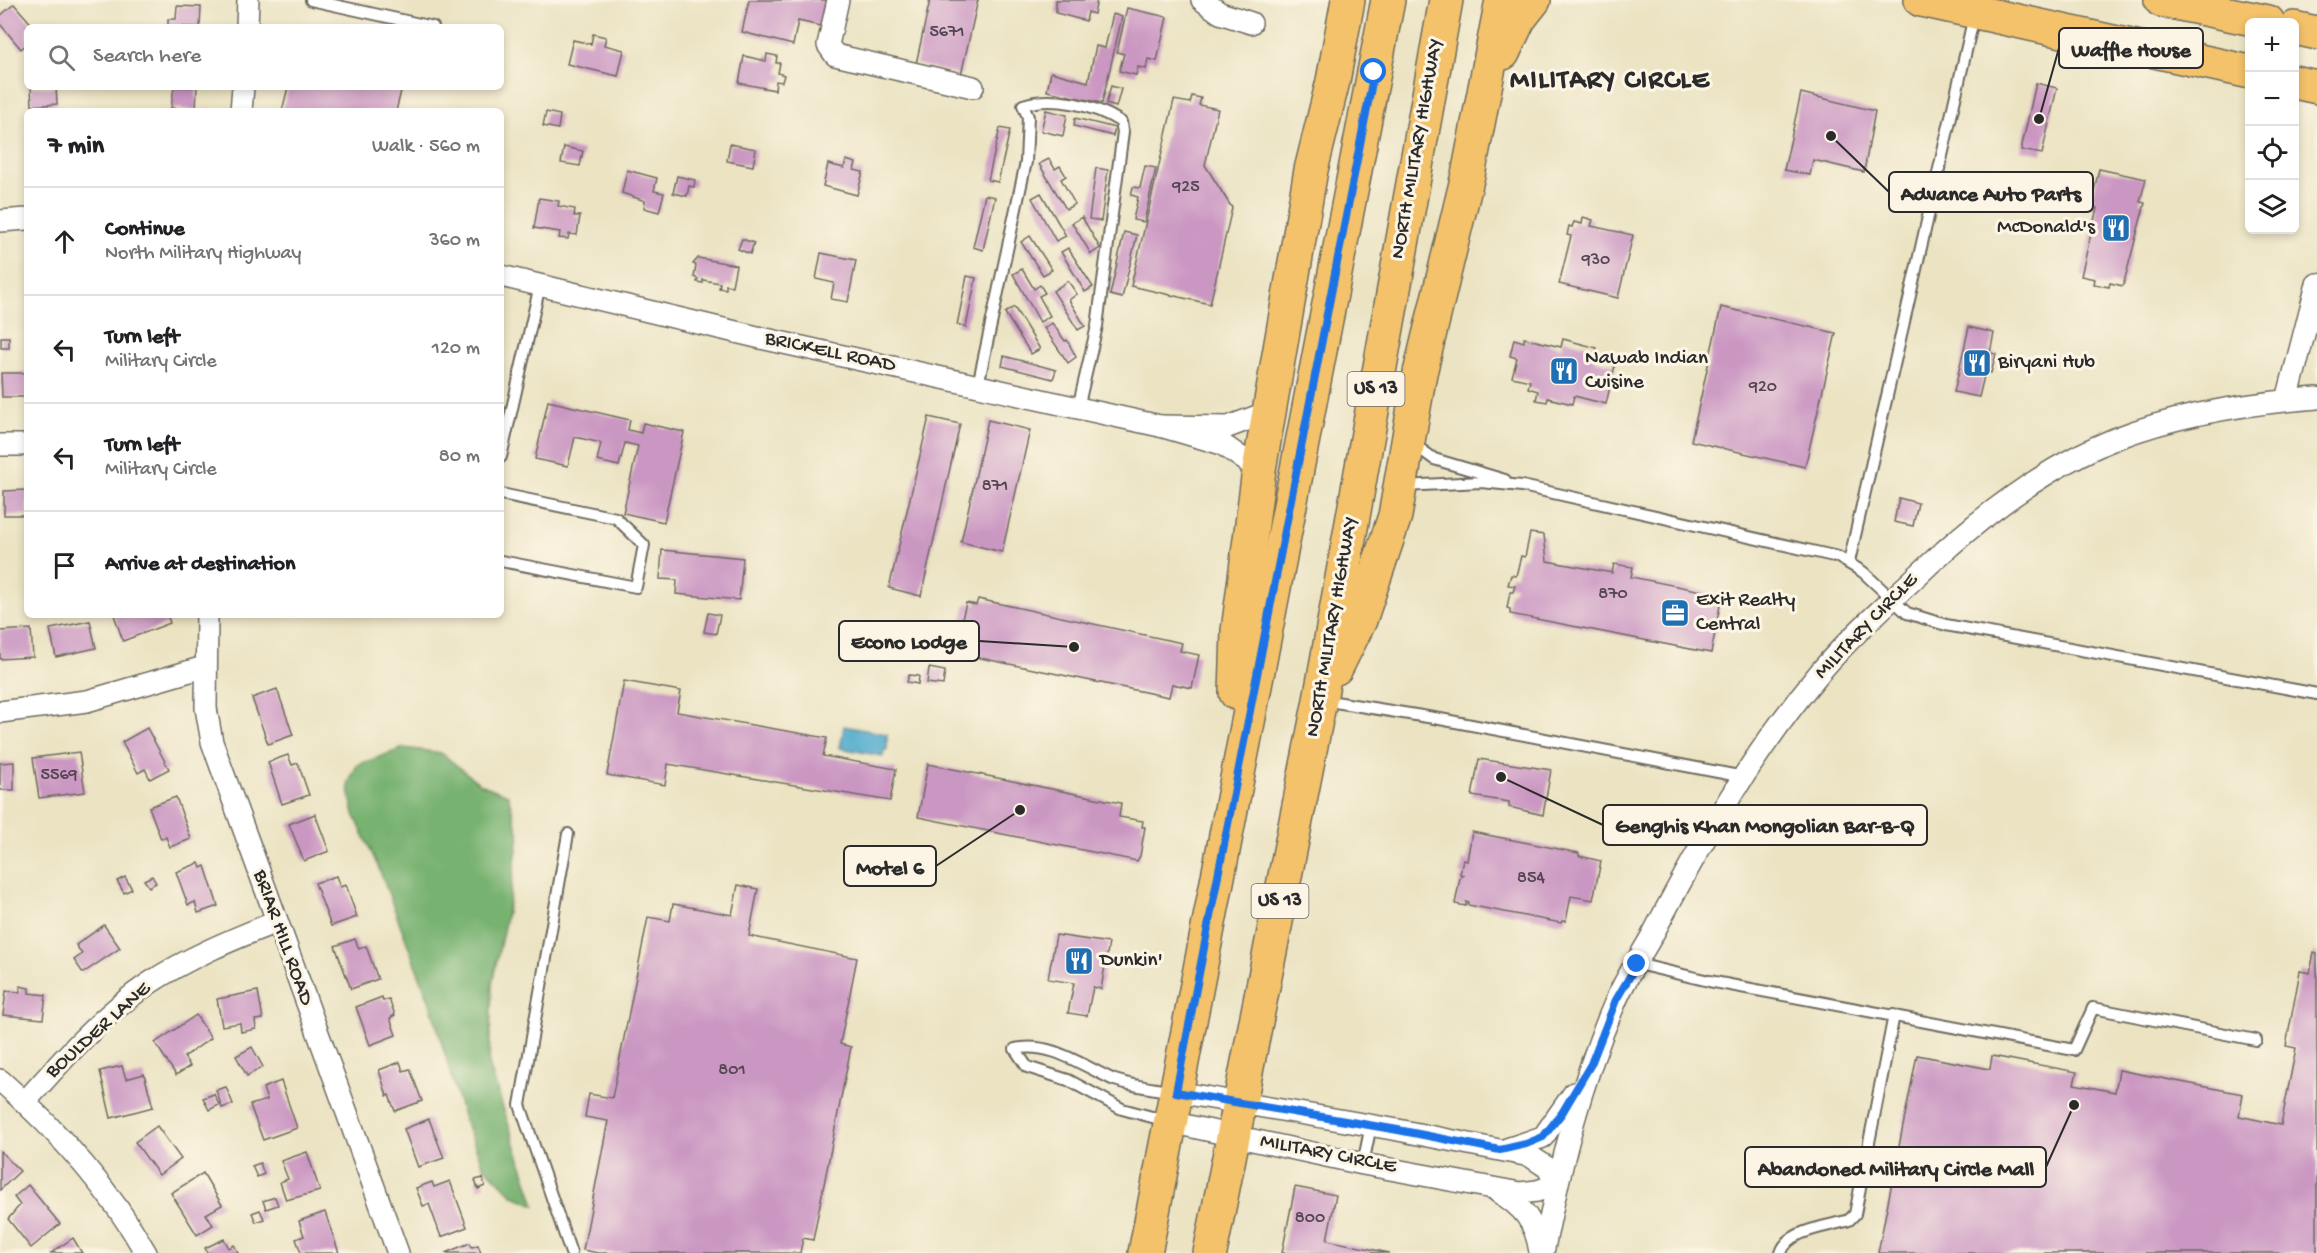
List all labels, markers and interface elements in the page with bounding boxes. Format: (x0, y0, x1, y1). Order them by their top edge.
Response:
map controls (2245, 18, 2299, 234)
button: + (2245, 18, 2299, 72)
house number: 5671 (929, 22, 965, 43)
search box (24, 24, 504, 90)
callout: Waffle House (2059, 28, 2203, 68)
street label: NORTH MILITARY HIGHWAY (1386, 37, 1450, 261)
text: Waffle House (2070, 39, 2191, 65)
icon: search (45, 41, 78, 74)
text: Search here (93, 44, 201, 70)
route start (1360, 58, 1386, 84)
district label: MILITARY CIRCLE (1510, 66, 1711, 98)
button: − (2245, 72, 2299, 126)
button: locate (2245, 126, 2299, 180)
text: 7 min (48, 132, 104, 163)
text: Walk · 560 m (372, 136, 480, 159)
callout: Advance Auto Parts (1889, 172, 2093, 212)
house number: 925 (1171, 177, 1200, 198)
button: layers (2245, 180, 2299, 234)
text: Advance Auto Parts (1900, 183, 2083, 209)
restaurant icon: McDonald's (2100, 212, 2132, 244)
place label: McDonald's (1997, 216, 2096, 241)
text: Continue (105, 217, 185, 243)
icon: ahead (48, 225, 81, 258)
text: 360 m (429, 230, 480, 253)
text: North Military Highway (105, 243, 301, 266)
house number: 930 (1581, 250, 1610, 271)
text: Turn left (105, 325, 179, 351)
street label: BRICKELL ROAD (761, 327, 898, 379)
icon: left (48, 333, 81, 366)
text: 120 m (432, 338, 480, 361)
place label: Nawab Indian Cuisine (1585, 347, 1708, 396)
restaurant icon: Biryani Hub (1961, 347, 1993, 379)
text: Military Circle (105, 351, 217, 374)
place label: Biryani Hub (1997, 351, 2095, 376)
restaurant icon: Nawab Indian Cuisine (1548, 355, 1580, 387)
road number: US 13 (1348, 372, 1404, 406)
house number: 920 (1748, 377, 1777, 398)
text: Turn left (105, 433, 179, 459)
icon: left (48, 441, 81, 474)
text: 80 m (439, 446, 480, 469)
text: Military Circle (105, 459, 217, 482)
house number: 871 (982, 476, 1008, 497)
street label: NORTH MILITARY HIGHWAY (1301, 515, 1365, 739)
icon: arrive (48, 549, 81, 582)
text: Arrive at destination (105, 552, 295, 578)
street label: MILITARY CIRCLE (1810, 568, 1925, 685)
house number: 870 (1598, 584, 1628, 605)
place label: Exit Realty Central (1696, 589, 1795, 638)
office icon: Exit Realty Central (1659, 597, 1691, 629)
callout: Econo Lodge (839, 621, 979, 661)
text: Econo Lodge (851, 631, 968, 657)
house number: 5569 (40, 765, 78, 786)
callout: Genghis Khan Mongolian Bar-B-Q (1603, 805, 1927, 845)
text: Genghis Khan Mongolian Bar-B-Q (1615, 815, 1915, 841)
callout: Motel 6 (844, 846, 936, 886)
text: Motel 6 (856, 857, 925, 883)
street label: BRIAR HILL ROAD (246, 866, 318, 1009)
house number: 854 (1517, 868, 1545, 889)
road number: US 13 (1252, 884, 1308, 918)
restaurant icon: Dunkin' (1063, 945, 1095, 977)
place label: Dunkin' (1098, 949, 1163, 974)
route end (1623, 950, 1649, 976)
street label: BOULDER LANE (41, 977, 157, 1085)
house number: 801 (718, 1060, 746, 1081)
street label: MILITARY CIRCLE (1258, 1130, 1399, 1181)
callout: Abandoned Military Circle Mall (1745, 1147, 2046, 1187)
text: Abandoned Military Circle Mall (1757, 1158, 2034, 1184)
house number: 800 (1295, 1208, 1325, 1229)

